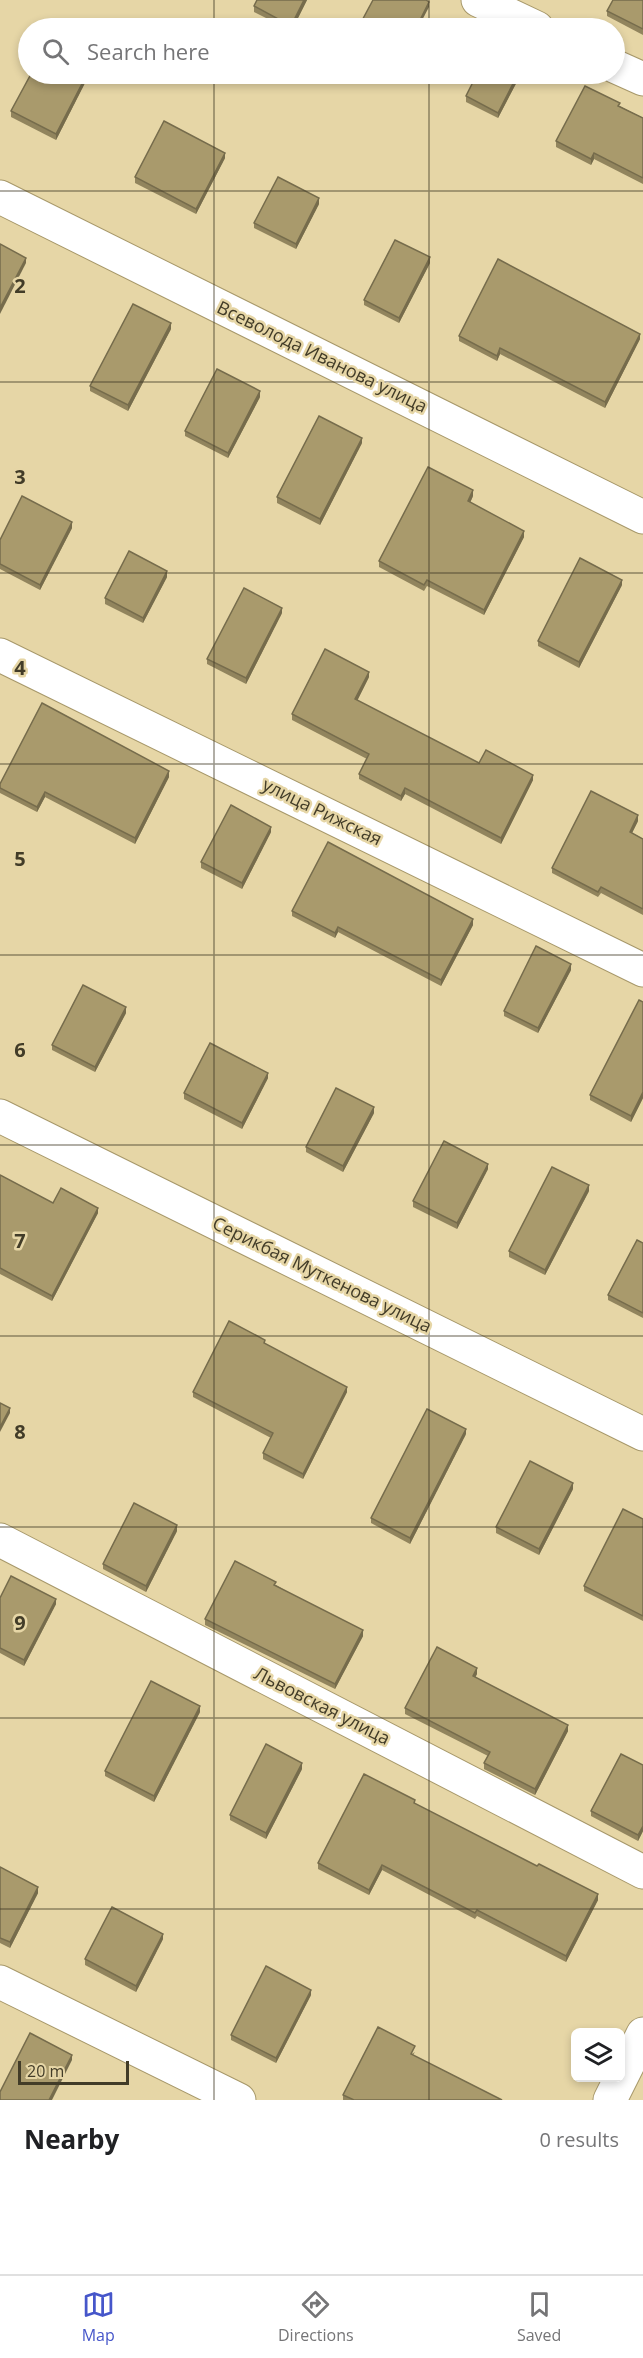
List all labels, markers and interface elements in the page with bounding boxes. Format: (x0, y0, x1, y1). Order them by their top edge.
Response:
search box (18, 18, 625, 84)
icon: search (39, 35, 72, 68)
text: Search here (87, 36, 210, 66)
text: 2 (14, 272, 26, 299)
street label: Всеволода Иванова улица (213, 295, 431, 418)
text: 3 (14, 463, 26, 490)
text: 4 (14, 654, 26, 681)
street label: улица Рижская (259, 772, 386, 850)
text: 5 (14, 845, 26, 872)
text: 6 (14, 1036, 26, 1063)
street label: Серикбая Муткенова улица (209, 1211, 436, 1338)
text: 7 (14, 1227, 26, 1254)
text: 8 (14, 1418, 26, 1445)
text: 9 (14, 1609, 26, 1636)
street label: Львовская улица (250, 1661, 394, 1750)
map controls (571, 2028, 625, 2082)
button: layers (571, 2028, 625, 2082)
scale bar (18, 2058, 129, 2086)
text: 20 m (27, 2060, 64, 2082)
text: Nearby (24, 2121, 119, 2157)
text: 0 results (539, 2126, 619, 2153)
tab: Map (82, 2288, 115, 2346)
tab: Directions (278, 2288, 354, 2346)
tab: Saved (517, 2288, 561, 2346)

